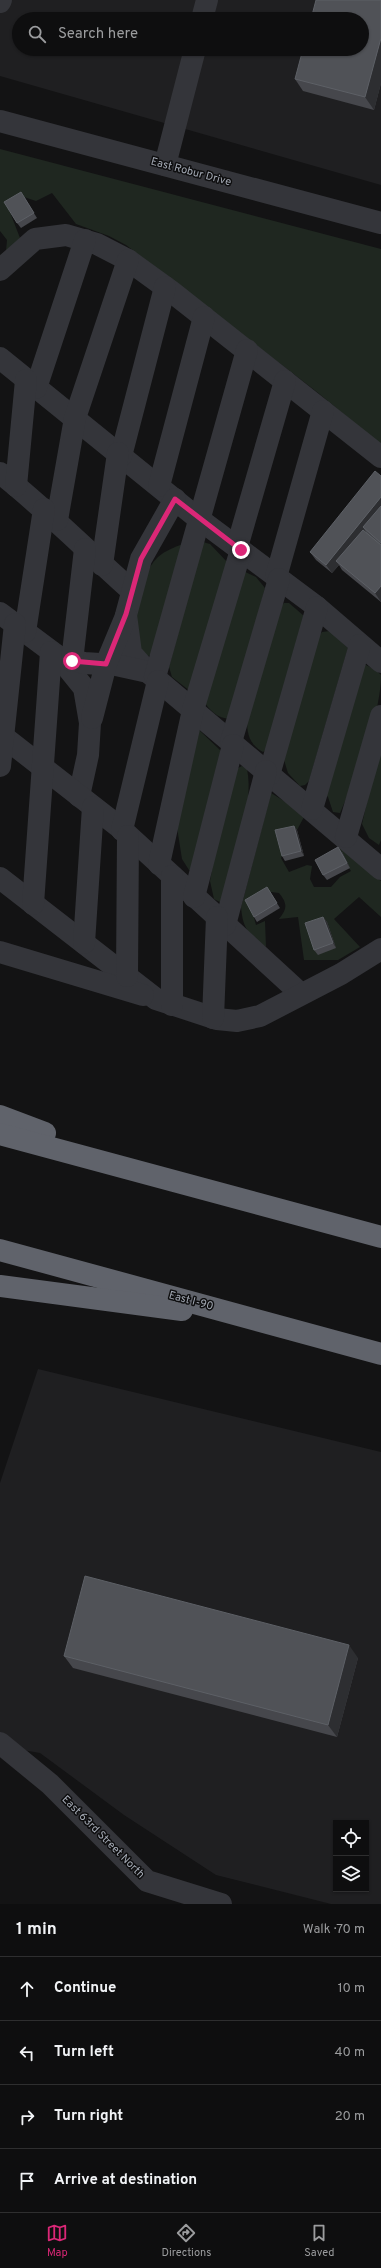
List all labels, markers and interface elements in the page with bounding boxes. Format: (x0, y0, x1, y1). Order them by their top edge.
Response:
search box (12, 12, 369, 56)
icon: search (26, 23, 48, 45)
text: Search here (58, 25, 138, 44)
street label: East Robur Drive (149, 155, 233, 189)
route end (232, 541, 250, 559)
route start (63, 652, 81, 670)
street label: East I-90 (167, 1288, 215, 1314)
street label: East 63rd Street North (59, 1793, 147, 1881)
map controls (333, 1820, 369, 1892)
button: locate (333, 1820, 369, 1856)
button: layers (333, 1856, 369, 1892)
text: 1 min (16, 1919, 57, 1941)
text: Walk · 70 m (303, 1922, 365, 1938)
icon: ahead (16, 1978, 38, 2000)
text: Continue (54, 1979, 116, 1998)
text: 10 m (338, 1981, 365, 1997)
icon: left (16, 2042, 38, 2064)
text: Turn left (54, 2043, 114, 2062)
text: 40 m (335, 2045, 365, 2061)
icon: right (16, 2106, 38, 2128)
text: Turn right (54, 2107, 123, 2126)
text: 20 m (335, 2109, 365, 2125)
icon: arrive (16, 2170, 38, 2192)
text: Arrive at destination (54, 2171, 197, 2190)
tab: Map (46, 2222, 68, 2260)
tab: Directions (161, 2222, 211, 2260)
tab: Saved (304, 2222, 335, 2260)

